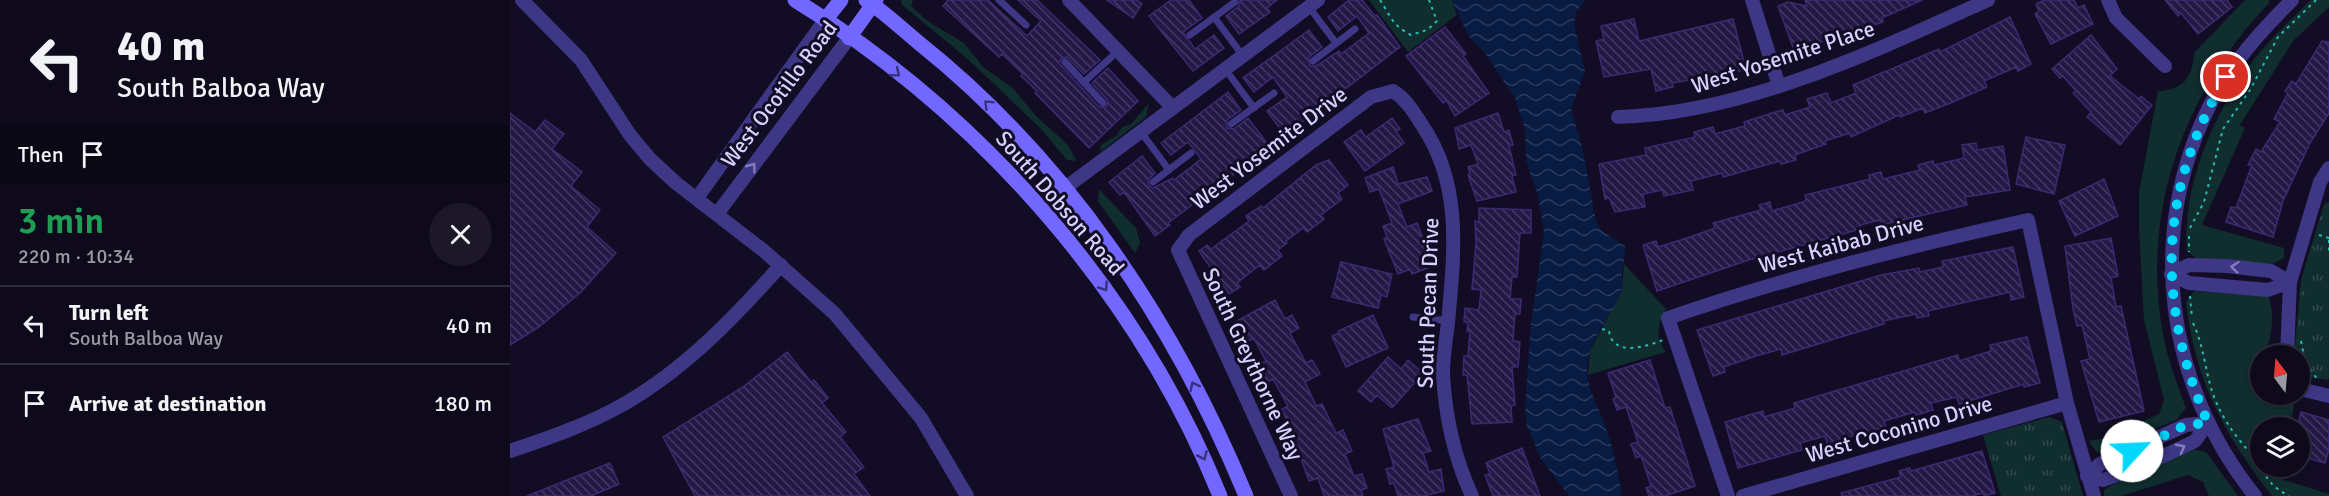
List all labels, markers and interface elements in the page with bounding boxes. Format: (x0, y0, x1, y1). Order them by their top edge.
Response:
street label: West Ocotillo Road (715, 15, 843, 173)
street label: West Yosemite Place (1688, 15, 1878, 99)
text: 40 m (117, 21, 206, 72)
icon: left (18, 24, 96, 102)
pin (2200, 51, 2251, 102)
icon: arrive (2209, 60, 2242, 93)
one-way arrow (889, 66, 900, 77)
text: South Balboa Way (117, 72, 325, 105)
street label: West Yosemite Drive (1185, 80, 1353, 216)
one-way arrow (985, 100, 995, 111)
street label: South Dobson Road (990, 125, 1130, 281)
icon: arrive (76, 138, 109, 171)
text: Then (18, 141, 64, 168)
one-way arrow (745, 162, 756, 173)
text: 3 min (18, 199, 104, 244)
button: close (429, 203, 492, 266)
street label: West Kaibab Drive (1756, 209, 1926, 279)
street label: South Pecan Drive (1412, 217, 1444, 389)
text: 220 m · 10:34 (18, 244, 134, 269)
one-way arrow (2230, 261, 2239, 274)
street label: South Greythorne Way (1197, 263, 1310, 465)
one-way arrow (1097, 281, 1108, 292)
text: Turn left (69, 299, 149, 326)
icon: left (18, 309, 51, 342)
text: 40 m (446, 312, 492, 339)
text: South Balboa Way (69, 326, 223, 351)
north arrow (2250, 345, 2310, 405)
map controls (2250, 345, 2310, 477)
one-way arrow (1190, 381, 1202, 392)
icon: arrive (18, 387, 51, 420)
street label: West Coconino Drive (1803, 389, 1995, 469)
text: Arrive at destination (69, 390, 266, 417)
text: 180 m (434, 390, 492, 417)
button: layers (2250, 417, 2310, 477)
position arrow (2100, 419, 2164, 483)
one-way arrow (2175, 444, 2185, 455)
one-way arrow (1196, 449, 1208, 460)

